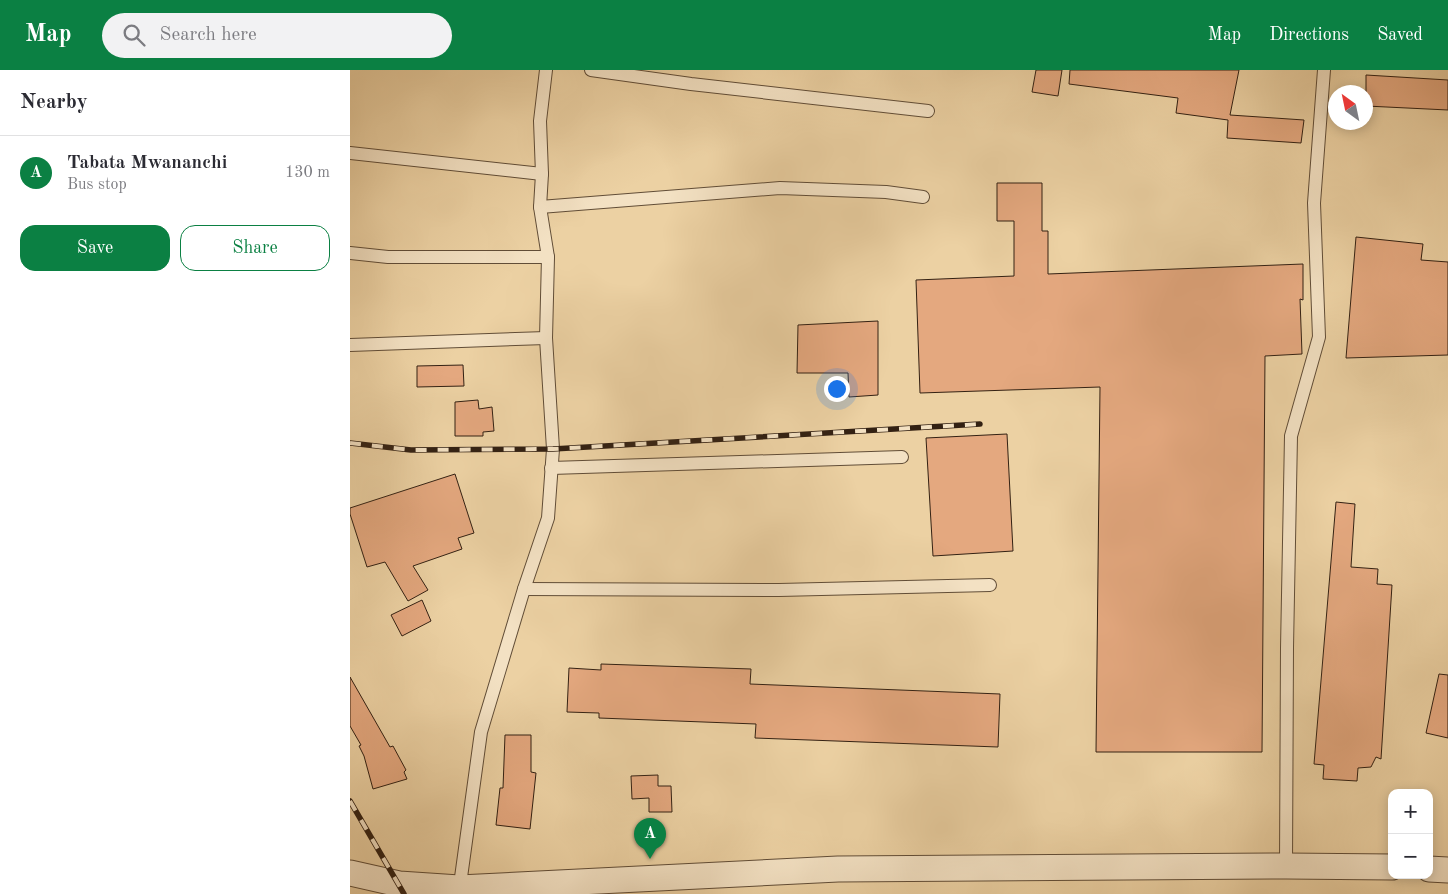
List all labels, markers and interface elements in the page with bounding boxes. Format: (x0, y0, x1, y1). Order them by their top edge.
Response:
search box (102, 13, 452, 58)
icon: search (120, 21, 148, 49)
text: Map (25, 23, 72, 47)
text: Search here (160, 26, 257, 45)
text: Map (1208, 26, 1241, 44)
text: Directions (1269, 26, 1349, 44)
text: Saved (1377, 26, 1423, 44)
north arrow (1328, 85, 1373, 130)
text: Nearby (20, 92, 88, 113)
text: Tabata Mwananchi (67, 154, 227, 173)
text: A (30, 165, 42, 181)
text: 130 m (285, 165, 330, 181)
text: Bus stop (67, 177, 127, 193)
button: Save (20, 225, 170, 271)
button: Share (180, 225, 330, 271)
your location (824, 376, 850, 402)
map controls (1388, 789, 1433, 879)
button: + (1388, 789, 1433, 834)
pin: A (634, 818, 666, 859)
button: − (1388, 834, 1433, 879)

